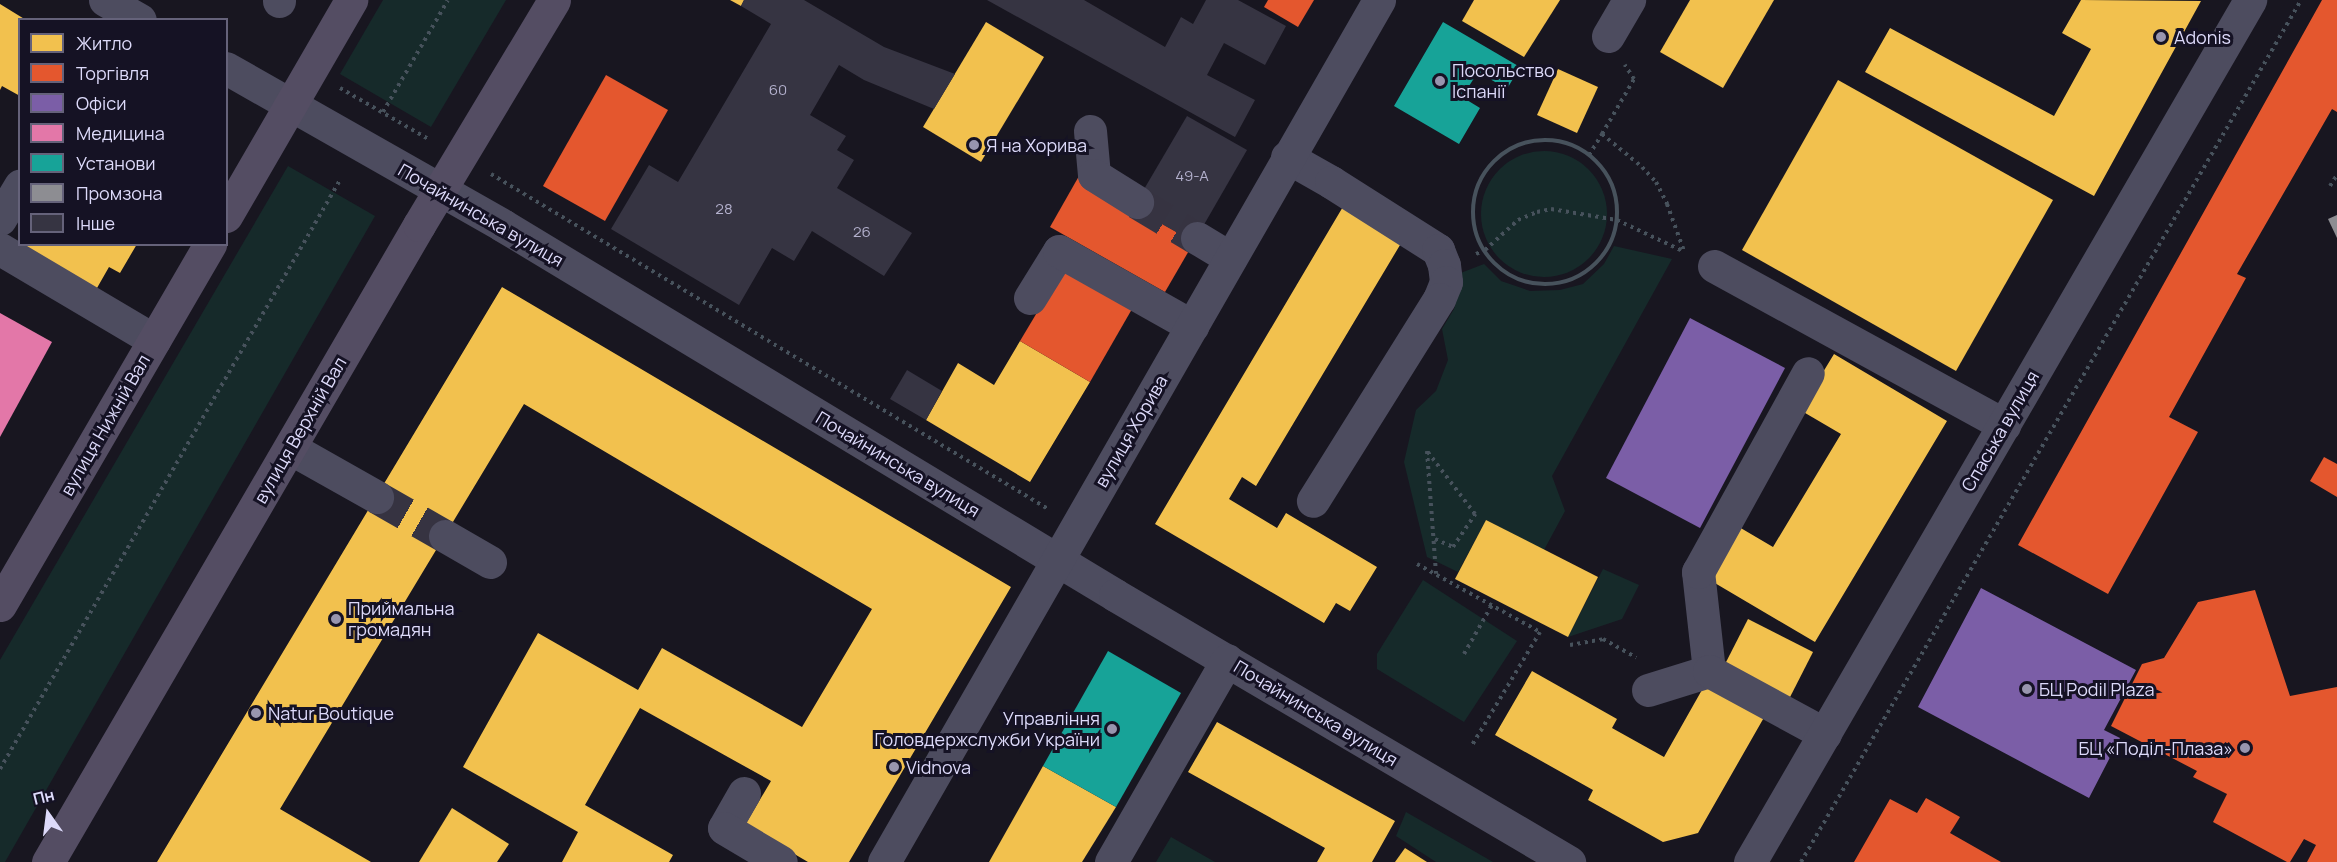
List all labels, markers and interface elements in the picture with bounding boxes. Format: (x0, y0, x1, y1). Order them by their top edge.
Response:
legend (18, 18, 228, 246)
place label: Adonis (2174, 26, 2231, 48)
marker: Adonis (2152, 28, 2170, 46)
text: Житло (76, 31, 132, 55)
place label: Посольство Іспанії (1452, 60, 1555, 103)
text: Торгівля (76, 61, 149, 85)
marker: Посольство Іспанії (1433, 74, 1447, 88)
house number: 60 (769, 81, 787, 99)
text: Офіси (76, 91, 126, 115)
text: Медицина (76, 121, 165, 145)
place label: Я на Хорива (986, 134, 1087, 156)
marker: Я на Хорива (967, 138, 981, 152)
text: Установи (76, 151, 155, 175)
street label: Почайнинська вулиця (395, 159, 567, 271)
house number: 49-А (1175, 167, 1209, 185)
text: Промзона (76, 181, 163, 205)
house number: 28 (715, 200, 733, 218)
text: Інше (76, 211, 115, 235)
house number: 26 (853, 223, 871, 241)
street label: вулиця Нижній Вал (56, 351, 154, 499)
street label: вулиця Верхній Вал (249, 353, 351, 507)
street label: Спаська вулиця (1957, 367, 2043, 495)
street label: вулиця Хорива (1090, 371, 1172, 491)
street label: Почайнинська вулиця (812, 407, 984, 521)
place label: Приймальна громадян (348, 598, 454, 640)
marker: Приймальна громадян (329, 612, 343, 626)
street label: Почайнинська вулиця (1230, 656, 1402, 770)
place label: БЦ Podil Plaza (2039, 678, 2155, 700)
marker: БЦ Podil Plaza (2020, 682, 2034, 696)
place label: Natur Boutique (268, 702, 394, 724)
marker: Natur Boutique (249, 706, 263, 720)
place label: Управління Головдержслужби України (874, 708, 1100, 750)
marker: Управління Головдержслужби України (1105, 722, 1119, 736)
place label: БЦ «Поділ-Плаза» (2078, 737, 2233, 759)
marker: БЦ «Поділ-Плаза» (2238, 741, 2252, 755)
place label: Vidnova (906, 756, 971, 778)
marker: Vidnova (887, 760, 901, 774)
text: Пн (31, 783, 57, 810)
north arrow (18, 784, 78, 844)

